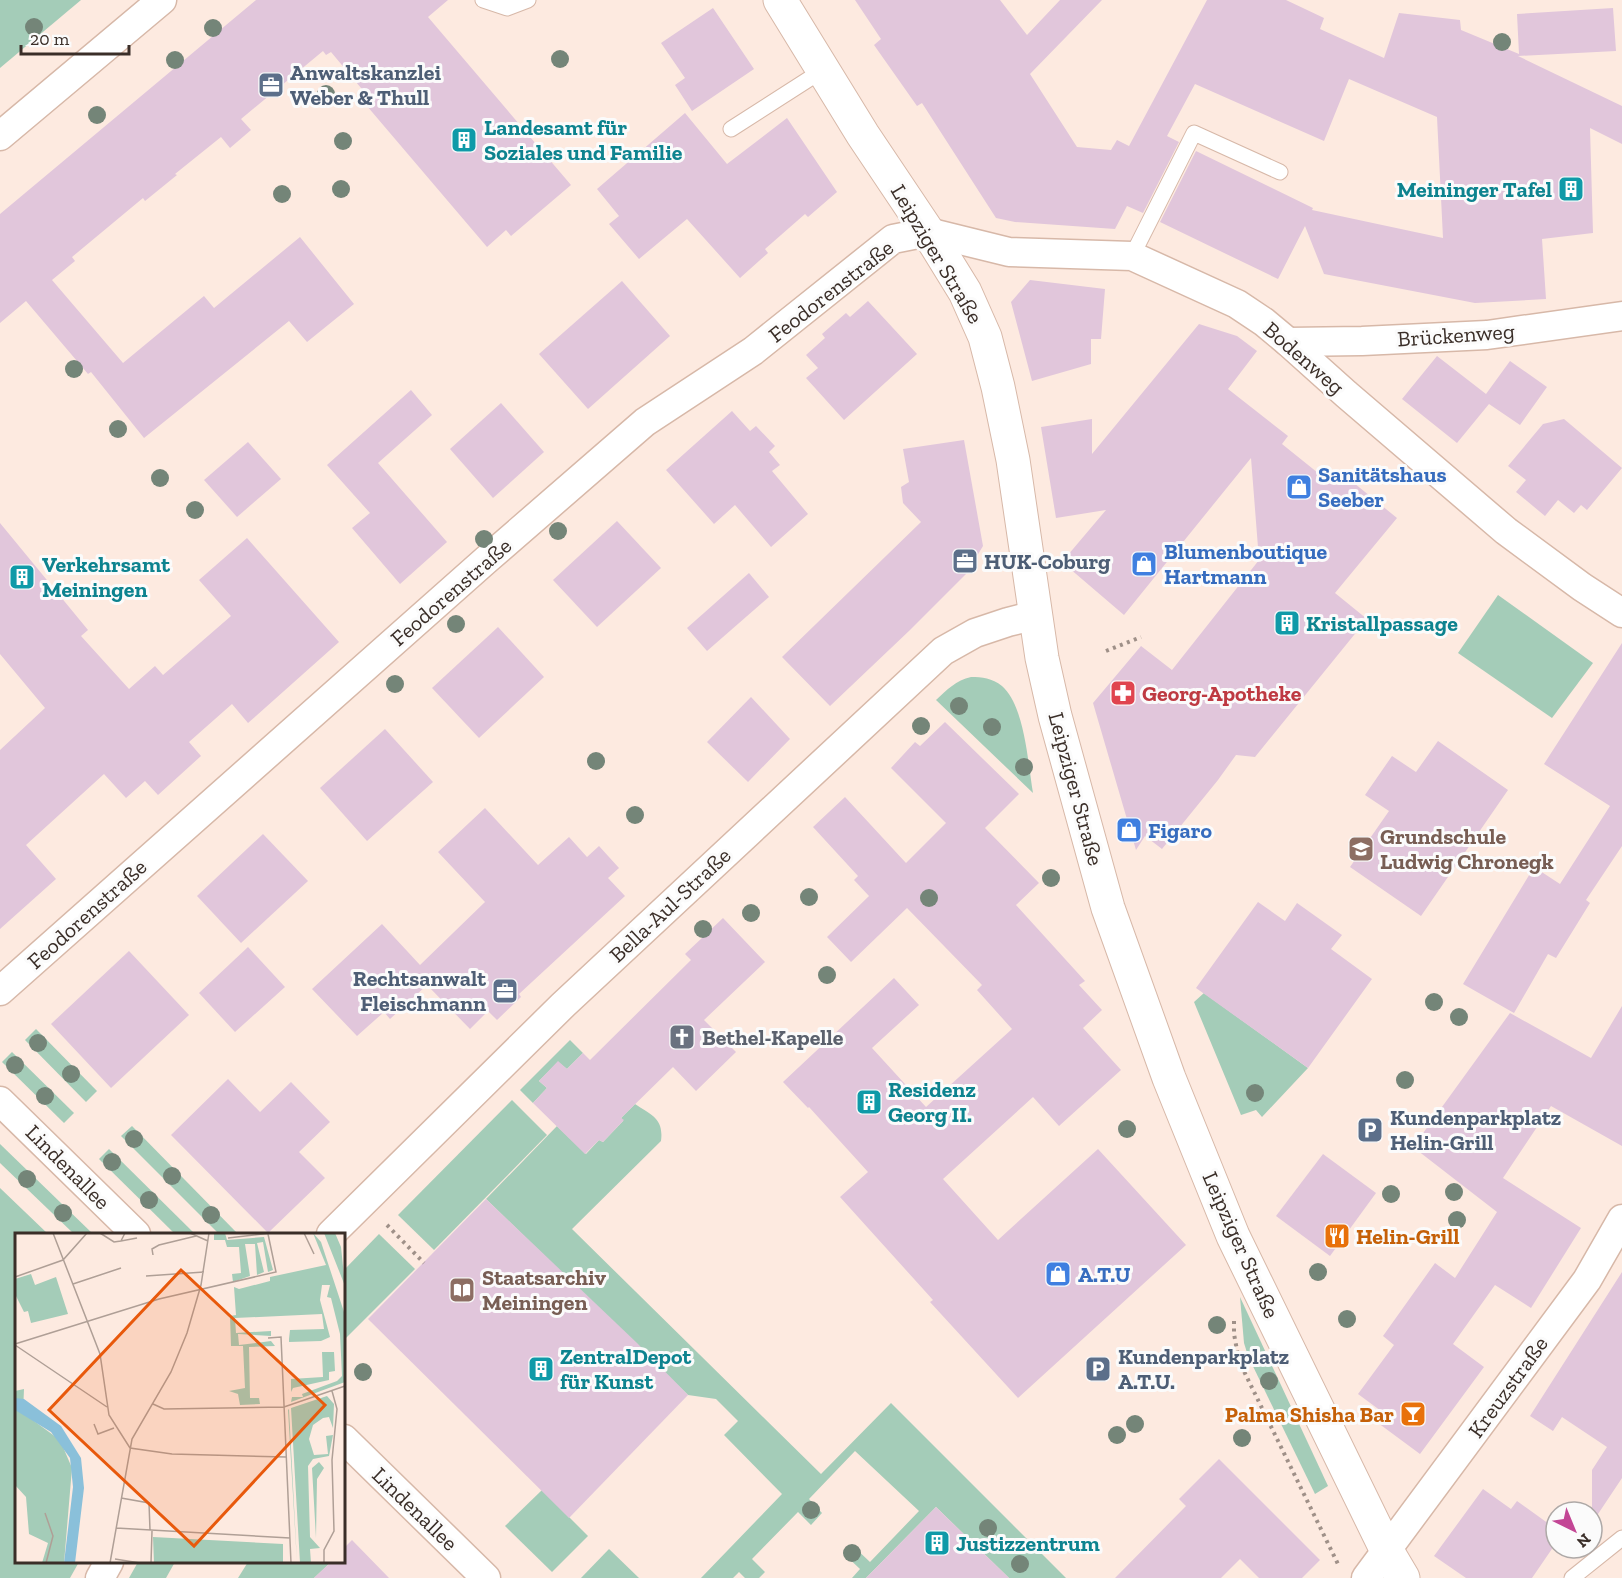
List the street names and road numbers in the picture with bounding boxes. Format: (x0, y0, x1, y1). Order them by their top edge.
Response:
street label: Leipziger Straße (885, 179, 989, 329)
street label: Feodorenstraße (763, 234, 899, 348)
street label: Bodenweg (1258, 316, 1350, 400)
street label: Brückenweg (1396, 317, 1516, 353)
street label: Feodorenstraße (385, 532, 517, 652)
street label: Leipziger Straße (1043, 709, 1109, 869)
street label: Bella-Aul-Straße (604, 842, 736, 968)
street label: Feodorenstraße (22, 853, 152, 975)
street label: Lindenallee (20, 1119, 116, 1215)
street label: Leipziger Straße (1197, 1167, 1285, 1323)
street label: Kreuzstraße (1462, 1331, 1554, 1443)
street label: Lindenallee (366, 1462, 464, 1556)

